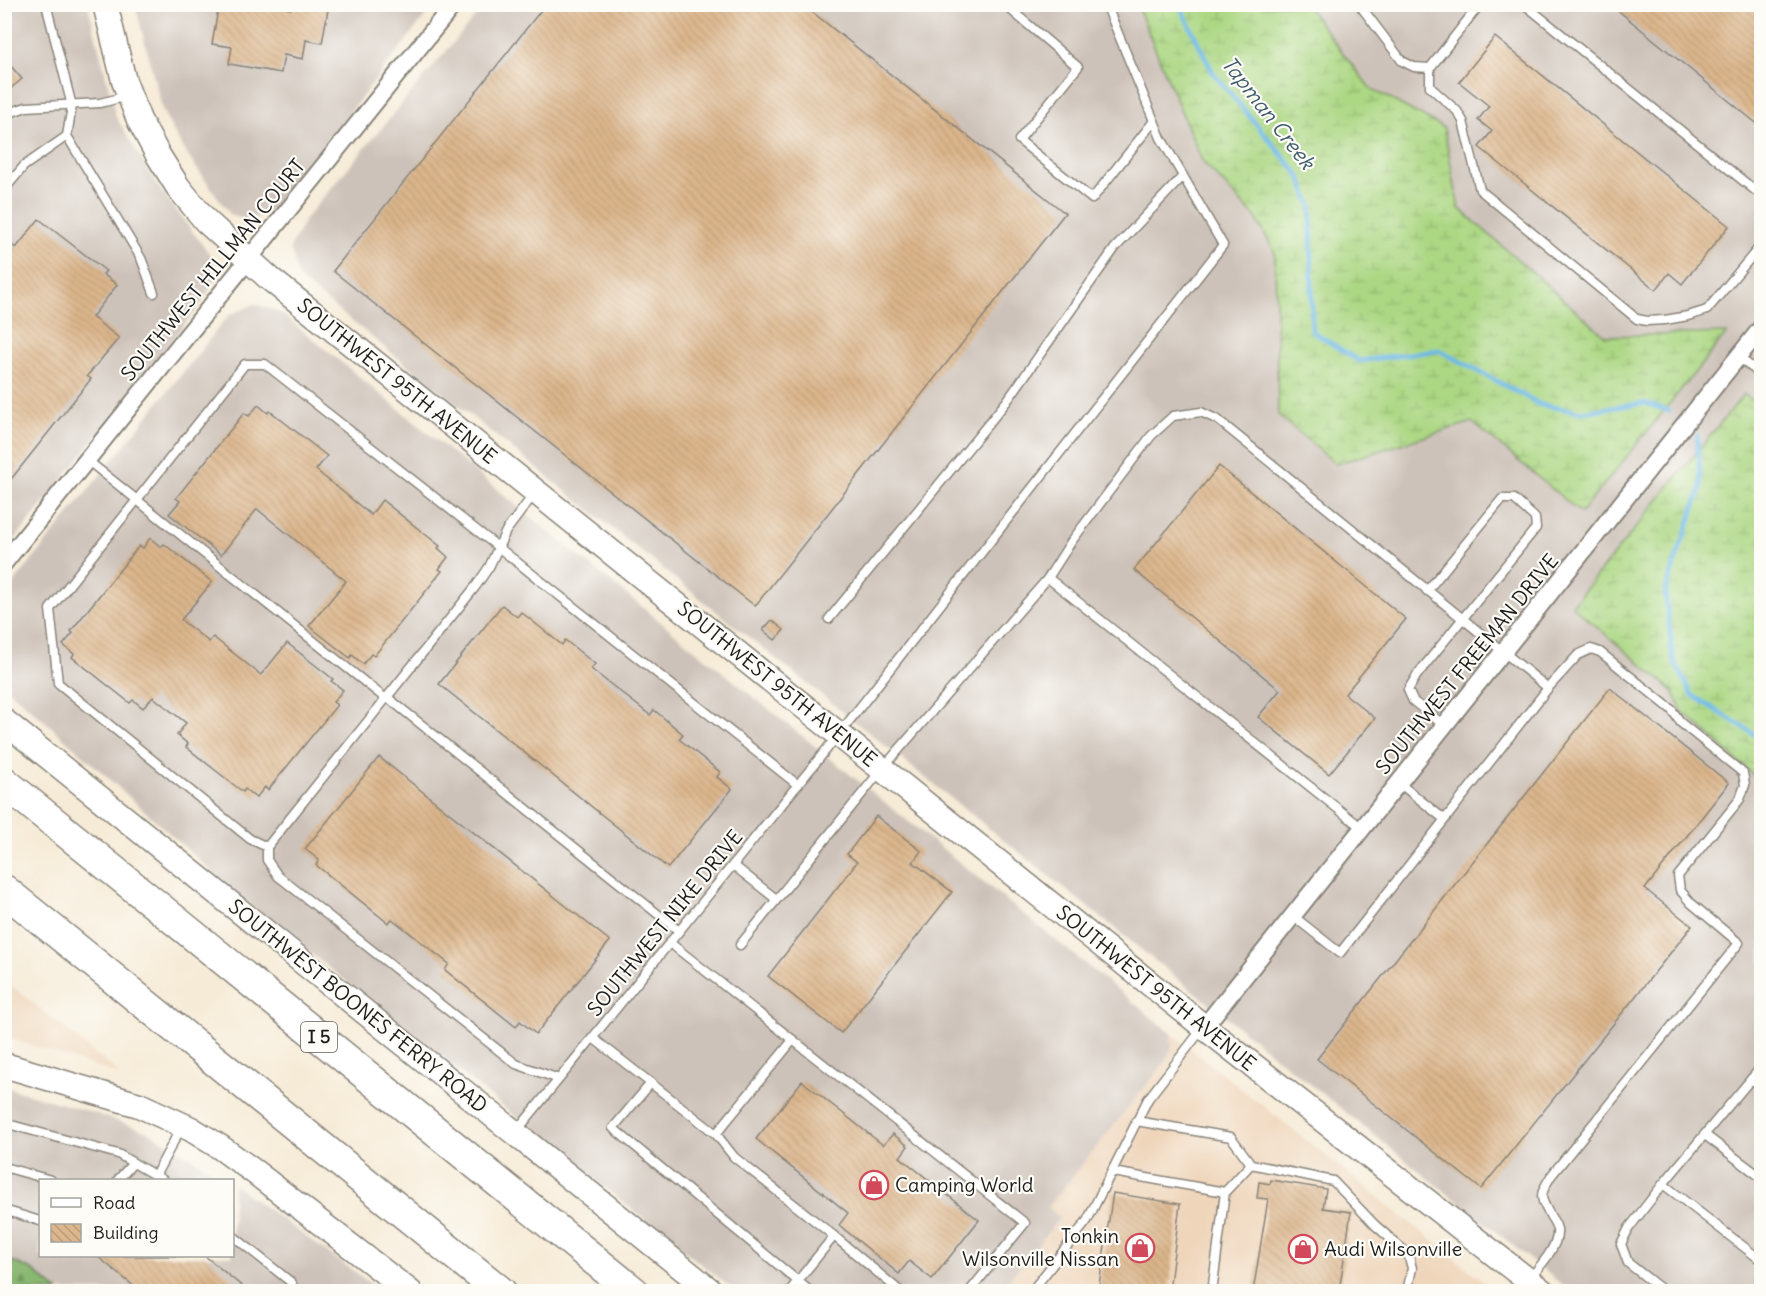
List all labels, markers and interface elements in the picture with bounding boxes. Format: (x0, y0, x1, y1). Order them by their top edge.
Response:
water label: Tapman Creek (1216, 51, 1322, 176)
street label: SOUTHWEST HILLMAN COURT (115, 154, 310, 386)
street label: SOUTHWEST 95TH AVENUE (292, 292, 502, 469)
street label: SOUTHWEST FREEMAN DRIVE (1370, 548, 1563, 779)
street label: SOUTHWEST 95TH AVENUE (672, 595, 882, 772)
street label: SOUTHWEST NIKE DRIVE (582, 825, 747, 1021)
street label: SOUTHWEST BOONES FERRY ROAD (224, 893, 493, 1118)
street label: SOUTHWEST 95TH AVENUE (1051, 899, 1261, 1076)
road number: I 5 (301, 1022, 337, 1052)
shop icon: Camping World (858, 1169, 890, 1201)
place label: Camping World (895, 1172, 1034, 1197)
legend (39, 1179, 234, 1257)
text: Road (93, 1191, 136, 1214)
text: Building (93, 1221, 158, 1244)
place label: Tonkin Wilsonville Nissan (962, 1223, 1119, 1271)
shop icon: Tonkin Wilsonville Nissan (1124, 1232, 1156, 1264)
shop icon: Audi Wilsonville (1287, 1233, 1319, 1265)
place label: Audi Wilsonville (1324, 1236, 1462, 1261)

